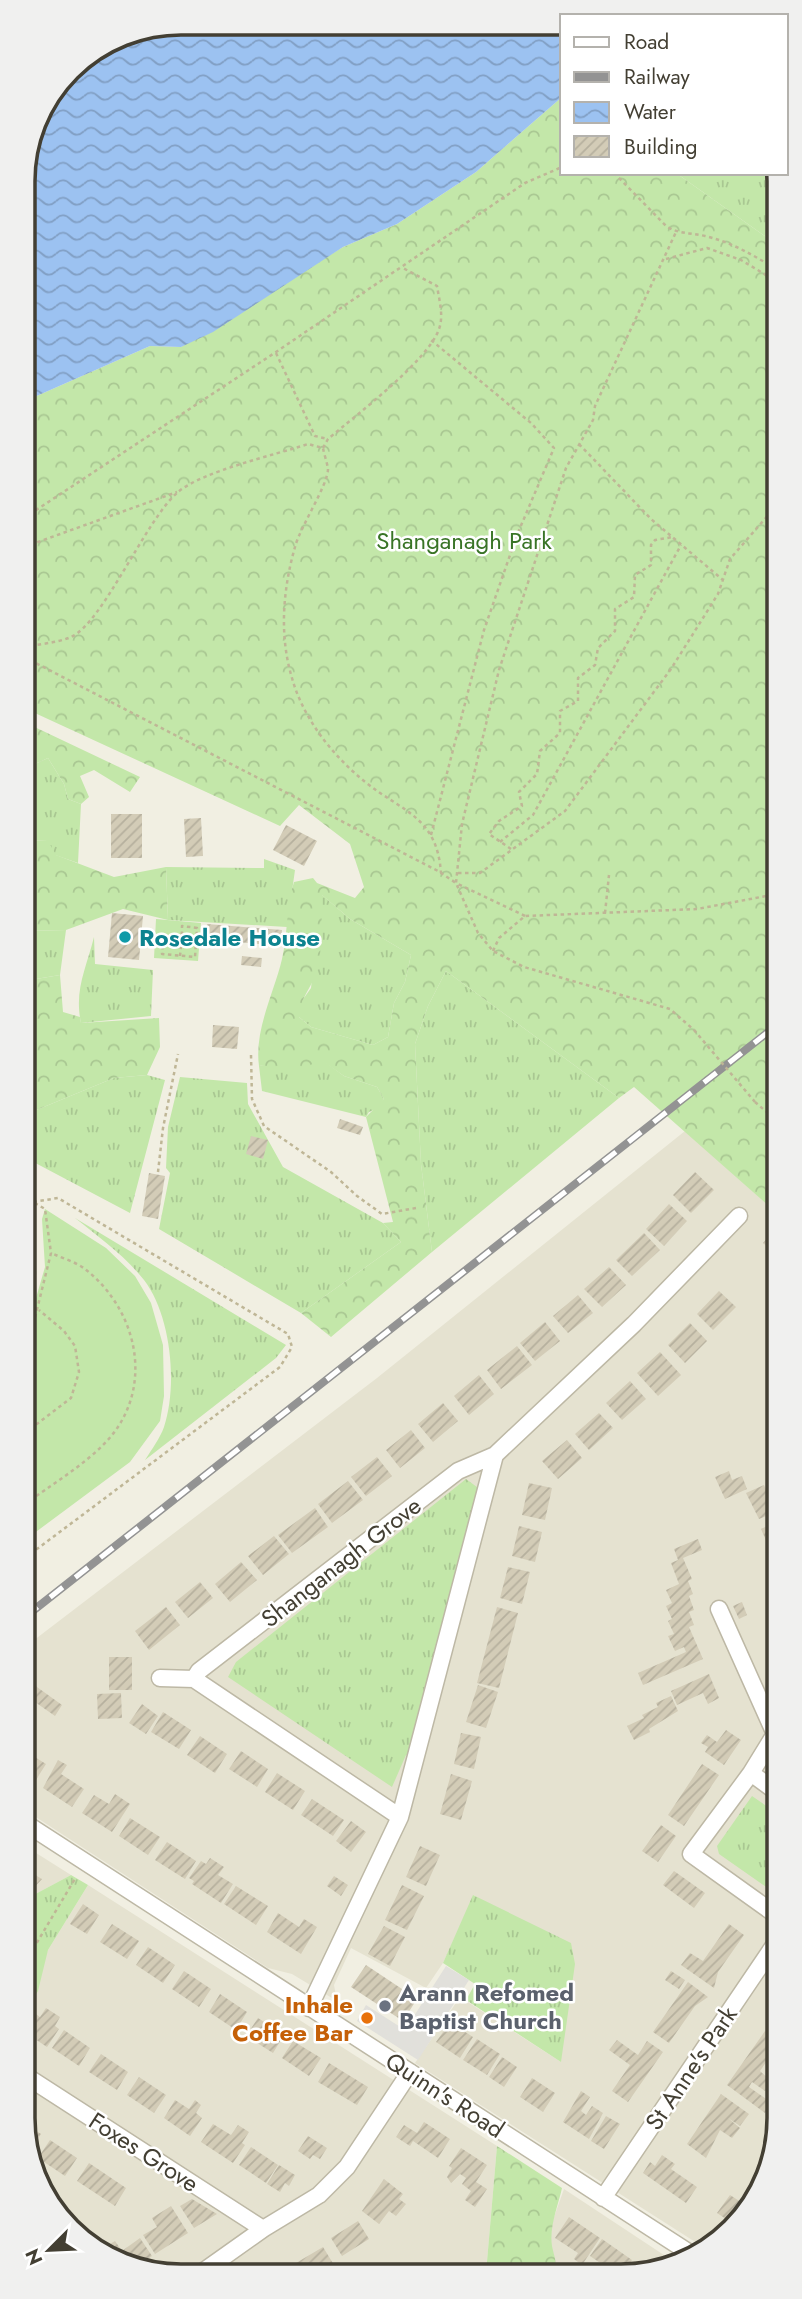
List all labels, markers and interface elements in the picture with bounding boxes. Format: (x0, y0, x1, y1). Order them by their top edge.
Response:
legend (560, 14, 788, 175)
text: Road (624, 27, 669, 57)
text: Railway (624, 62, 690, 92)
text: Water (624, 97, 677, 127)
text: Building (624, 132, 697, 162)
park label: Shanganagh Park (376, 523, 552, 558)
place label: Rosedale House (139, 920, 320, 955)
marker: Rosedale House (117, 929, 133, 945)
street label: Shanganagh Grove (254, 1488, 428, 1636)
place label: Arann Refomed Baptist Church (398, 1975, 574, 2038)
place label: Inhale Coffee Bar (232, 1987, 353, 2050)
marker: Arann Refomed Baptist Church (377, 1998, 393, 2014)
street label: St Anne's Park (637, 1999, 746, 2137)
marker: Inhale Coffee Bar (359, 2010, 375, 2026)
street label: Quinn's Road (379, 2043, 511, 2147)
street label: Foxes Grove (82, 2103, 206, 2201)
north arrow (14, 2215, 84, 2285)
text: N (19, 2244, 49, 2269)

